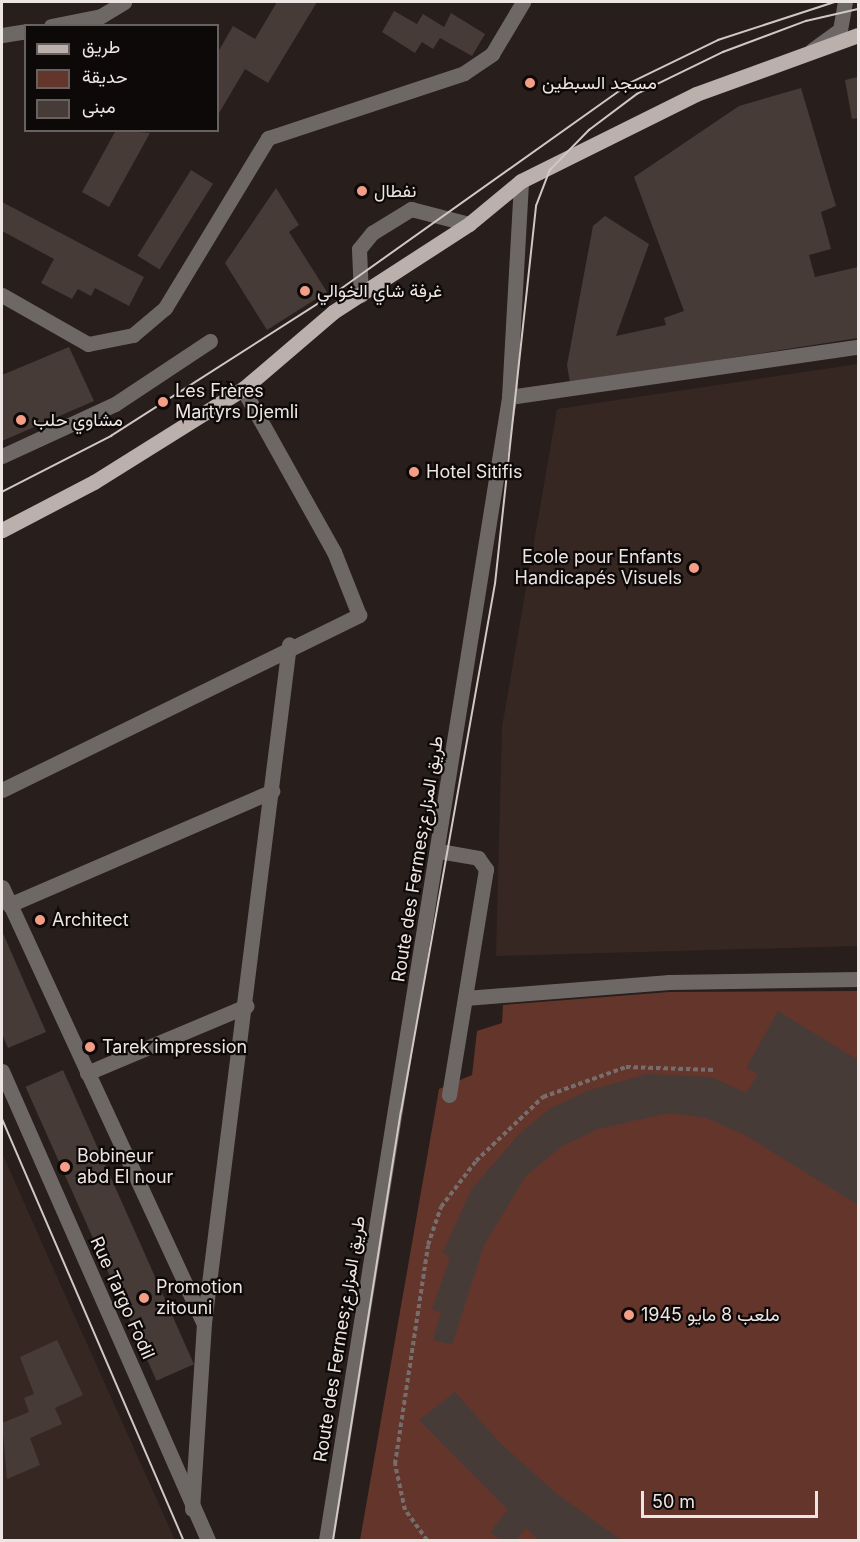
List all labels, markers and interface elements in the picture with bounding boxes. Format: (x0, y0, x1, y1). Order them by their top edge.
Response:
legend (24, 24, 219, 132)
text: طريق (82, 36, 120, 57)
text: حديقة (82, 66, 128, 87)
place label: مسجد السبطين (542, 72, 657, 94)
marker: مسجد السبطين (523, 76, 537, 90)
text: مبنى (82, 96, 116, 117)
place label: نفطال (374, 180, 416, 202)
marker: نفطال (355, 184, 369, 198)
place label: غرفة شاي الخوالي (317, 280, 442, 302)
marker: غرفة شاي الخوالي (298, 284, 312, 298)
place label: Les Frères Martyrs Djemli (175, 381, 298, 424)
marker: Les Frères Martyrs Djemli (156, 395, 170, 409)
place label: مشاوي حلب (33, 409, 123, 431)
marker: مشاوي حلب (14, 413, 28, 427)
place label: Hotel Sitifis (426, 461, 522, 483)
marker: Hotel Sitifis (407, 465, 421, 479)
place label: Ecole pour Enfants Handicapés Visuels (515, 547, 682, 590)
marker: Ecole pour Enfants Handicapés Visuels (687, 561, 701, 575)
street label: Route des Fermes;طريق المزارع (388, 734, 448, 984)
place label: Architect (52, 909, 129, 931)
marker: Architect (33, 913, 47, 927)
place label: Tarek impression (102, 1036, 247, 1058)
marker: Tarek impression (83, 1040, 97, 1054)
place label: Bobineur abd El nour (77, 1146, 173, 1188)
marker: Bobineur abd El nour (58, 1160, 72, 1174)
street label: Route des Fermes;طريق المزارع (310, 1214, 370, 1464)
street label: Rue Targo Fodil (85, 1233, 159, 1363)
place label: Promotion zitouni (156, 1277, 243, 1320)
marker: Promotion zitouni (137, 1291, 151, 1305)
place label: ملعب 8 مايو 1945 (641, 1304, 780, 1326)
marker: ملعب 8 مايو 1945 (622, 1308, 636, 1322)
scale bar (644, 1479, 821, 1517)
text: 50 m (652, 1491, 695, 1512)

